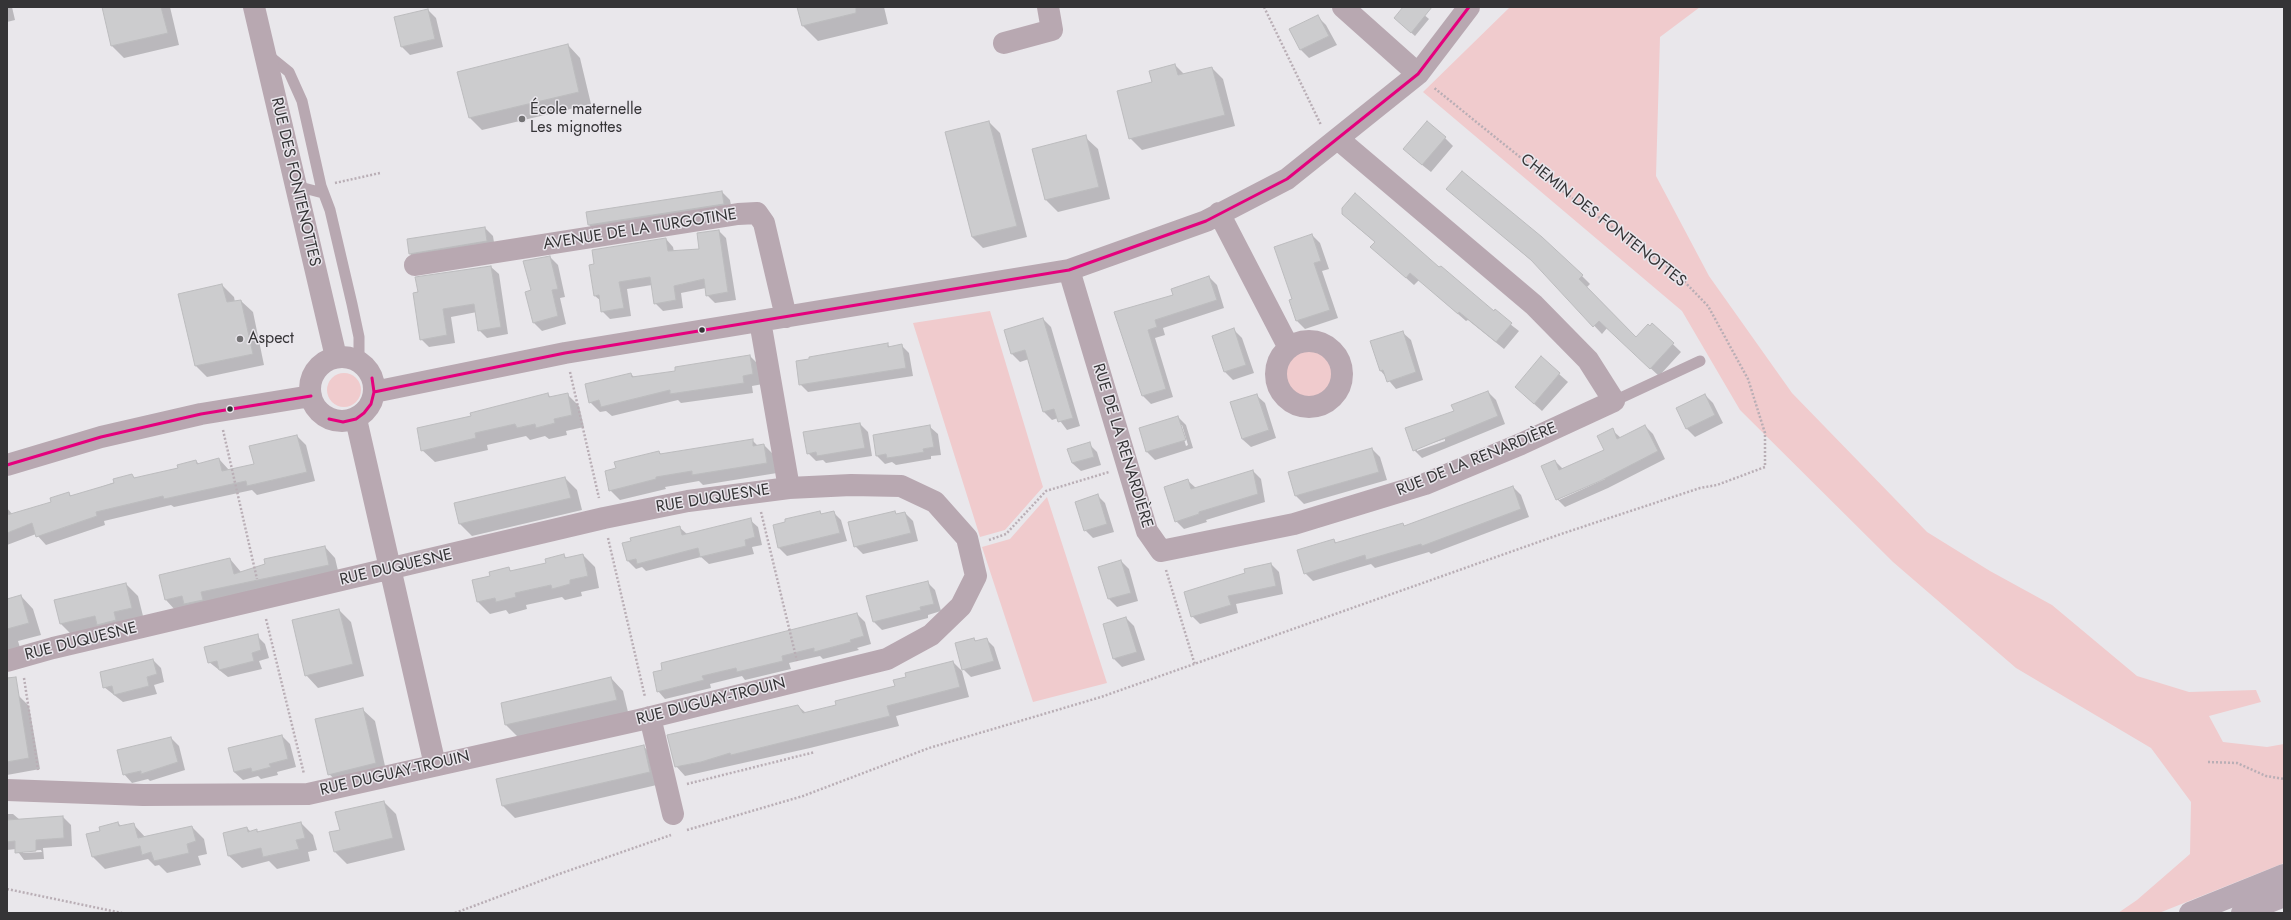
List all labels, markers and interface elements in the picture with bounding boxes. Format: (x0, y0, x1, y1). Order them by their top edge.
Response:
street label: RUE DES FONTENOTTES (266, 96, 324, 268)
place label: École maternelle Les mignottes (530, 100, 642, 138)
marker: École maternelle Les mignottes (517, 114, 527, 124)
street label: CHEMIN DES FONTENOTTES (1516, 150, 1690, 292)
street label: AVENUE DE LA TURGOTINE (542, 205, 738, 255)
unlabelled marker (697, 325, 707, 335)
place label: Aspect (248, 329, 294, 349)
marker: Aspect (235, 334, 245, 344)
street label: RUE DE LA RENARDIÈRE (1088, 361, 1156, 531)
unlabelled marker (225, 404, 235, 414)
street label: RUE DE LA RENARDIÈRE (1394, 419, 1560, 501)
street label: RUE DUQUESNE (655, 481, 771, 517)
street label: RUE DUQUESNE (338, 546, 454, 590)
street label: RUE DUQUESNE (23, 619, 139, 665)
street label: RUE DUGUAY-TROUIN (634, 674, 788, 730)
street label: RUE DUGUAY-TROUIN (318, 747, 472, 801)

